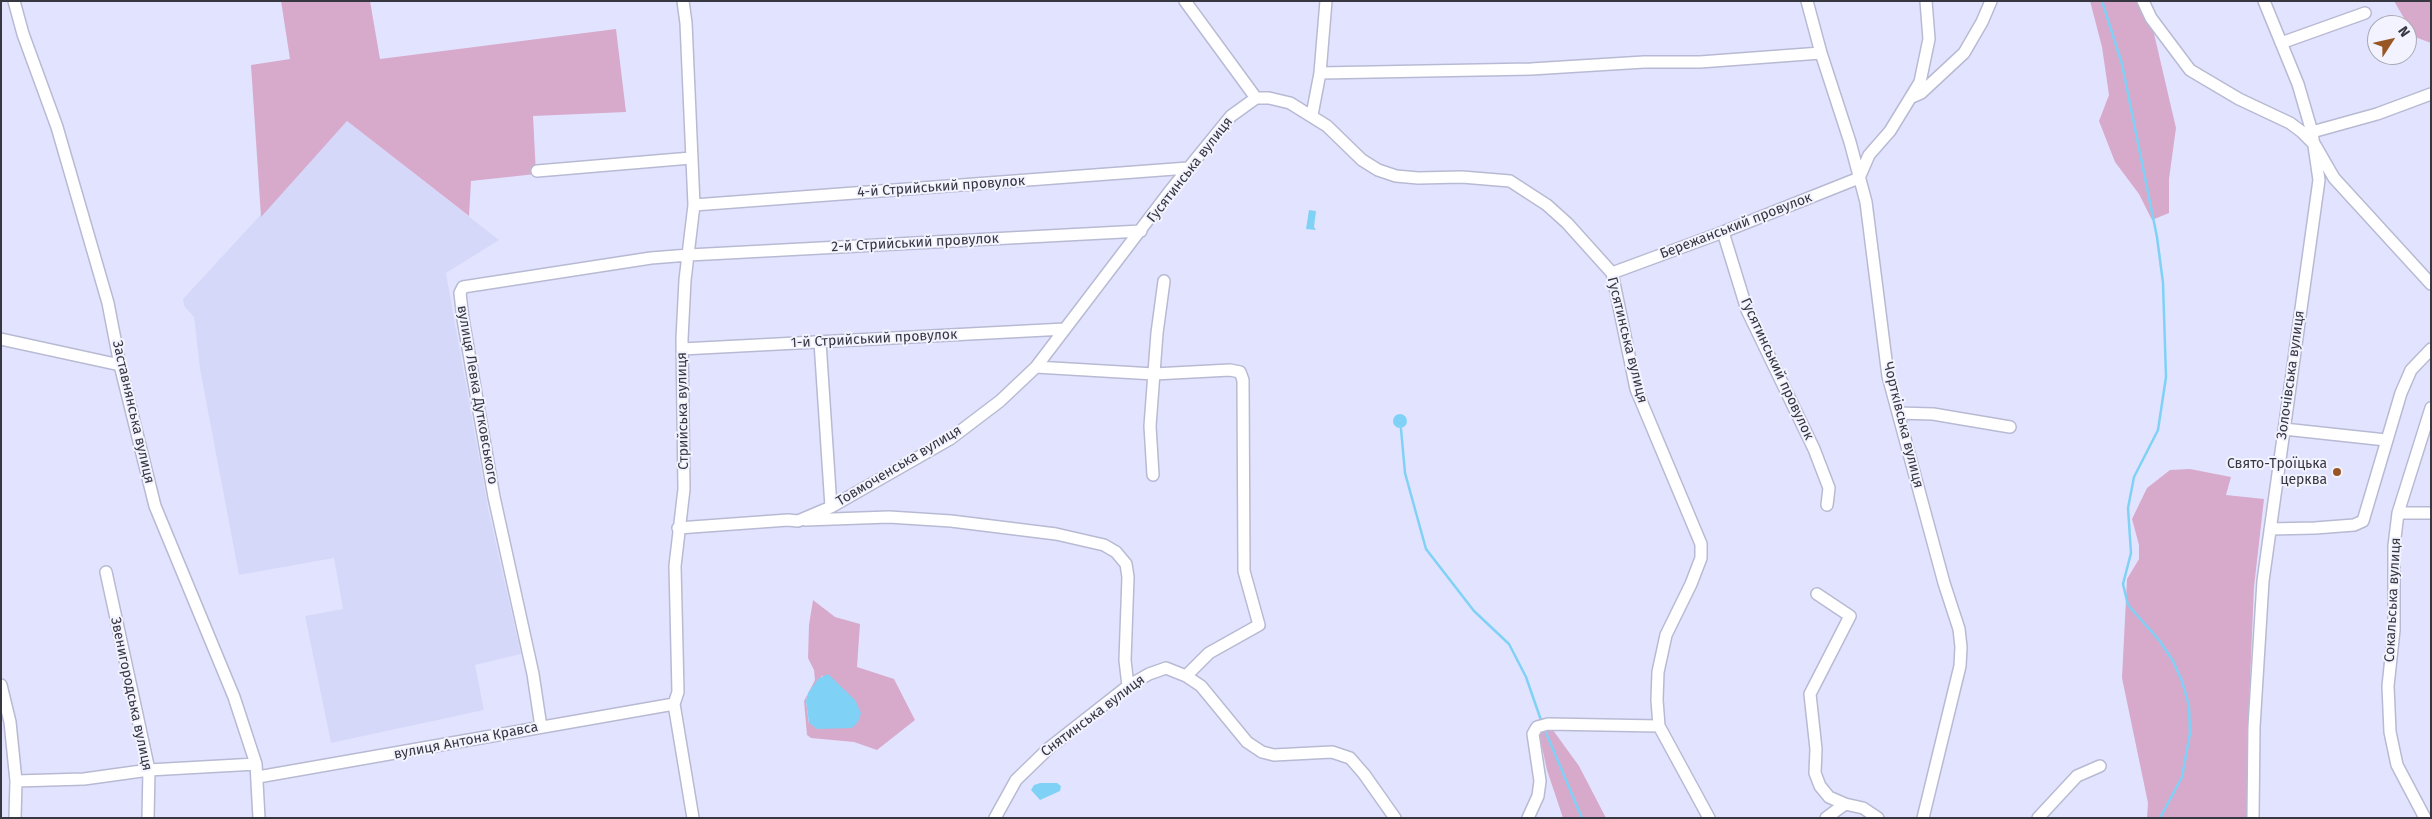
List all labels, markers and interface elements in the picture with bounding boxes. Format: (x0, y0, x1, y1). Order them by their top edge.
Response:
north arrow (2367, 15, 2417, 65)
text: N (2394, 23, 2414, 40)
street label: Гусятинська вулиця (1144, 114, 1236, 226)
street label: 4-й Стрийський провулок (857, 173, 1025, 201)
street label: Бережанський провулок (1658, 189, 1814, 263)
street label: 2-й Стрийський провулок (831, 230, 999, 256)
street label: Гусятинська вулиця (1603, 275, 1651, 405)
street label: Гусятинський провулок (1737, 295, 1817, 443)
street label: вулиця Левка Дутковського (453, 304, 501, 486)
street label: Золочівська вулиця (2274, 309, 2308, 441)
street label: 1-й Стрийський провулок (790, 326, 958, 352)
street label: Заставнянська вулиця (108, 339, 158, 485)
street label: Стрийська вулиця (674, 352, 692, 470)
street label: Чортківська вулиця (1879, 360, 1927, 490)
street label: Товмоченська вулиця (833, 422, 965, 510)
place label: Свято-Троїцька церква (2227, 456, 2327, 488)
marker: Свято-Троїцька церква (2331, 466, 2343, 478)
street label: Сокальська вулиця (2381, 537, 2405, 663)
street label: Звенигородська вулиця (107, 616, 155, 772)
street label: Снятинська вулиця (1038, 671, 1148, 761)
street label: вулиця Антона Кравса (392, 719, 540, 763)

